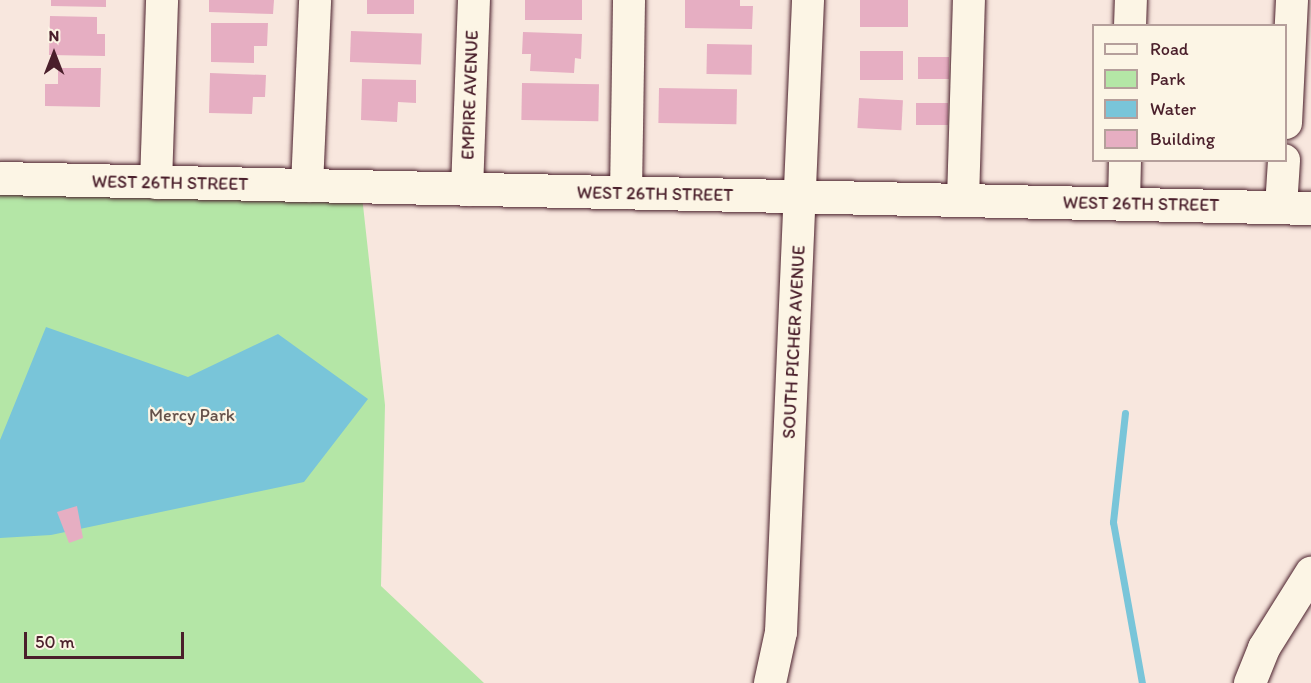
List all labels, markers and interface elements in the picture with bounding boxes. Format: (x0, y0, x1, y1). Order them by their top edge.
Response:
north arrow (24, 24, 84, 84)
legend (1092, 24, 1287, 162)
text: N (49, 26, 59, 45)
street label: EMPIRE AVENUE (457, 30, 483, 160)
text: Road (1150, 38, 1189, 60)
text: Park (1150, 68, 1185, 90)
text: Water (1150, 98, 1196, 120)
text: Building (1150, 128, 1215, 150)
street label: WEST 26TH STREET (92, 171, 248, 195)
street label: WEST 26TH STREET (577, 182, 733, 206)
street label: WEST 26TH STREET (1063, 192, 1219, 216)
street label: SOUTH PICHER AVENUE (778, 245, 810, 439)
park label: Mercy Park (149, 404, 235, 426)
scale bar (27, 620, 188, 658)
text: 50 m (35, 631, 75, 653)

